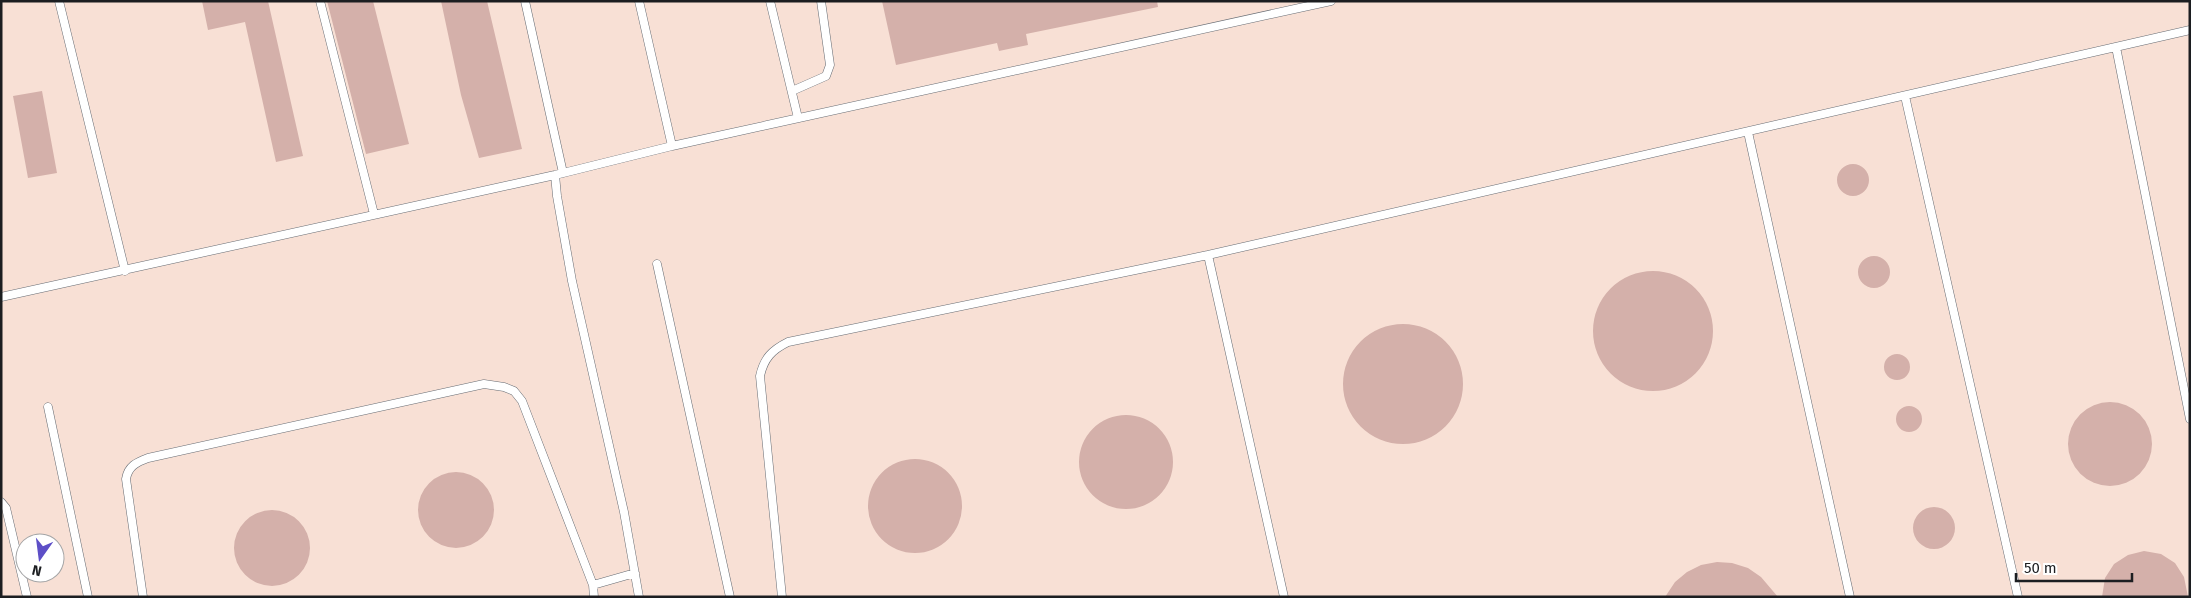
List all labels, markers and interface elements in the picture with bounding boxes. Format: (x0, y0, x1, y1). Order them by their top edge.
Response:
north arrow (15, 533, 65, 583)
scale bar (2016, 550, 2132, 582)
text: 50 m (2024, 559, 2057, 577)
text: N (30, 561, 44, 580)

